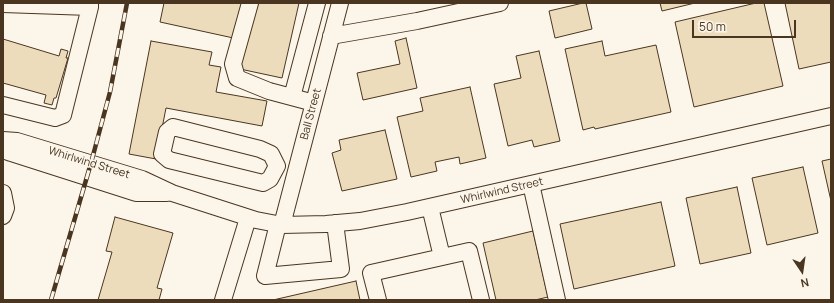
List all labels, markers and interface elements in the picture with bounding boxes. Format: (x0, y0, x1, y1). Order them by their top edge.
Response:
scale bar (694, 12, 798, 38)
text: 50 m (699, 18, 726, 35)
street label: Ball Street (298, 87, 324, 141)
street label: Whirlwind Street (47, 144, 131, 182)
street label: Whirlwind Street (459, 175, 545, 207)
north arrow (782, 251, 822, 291)
text: N (799, 275, 810, 291)

